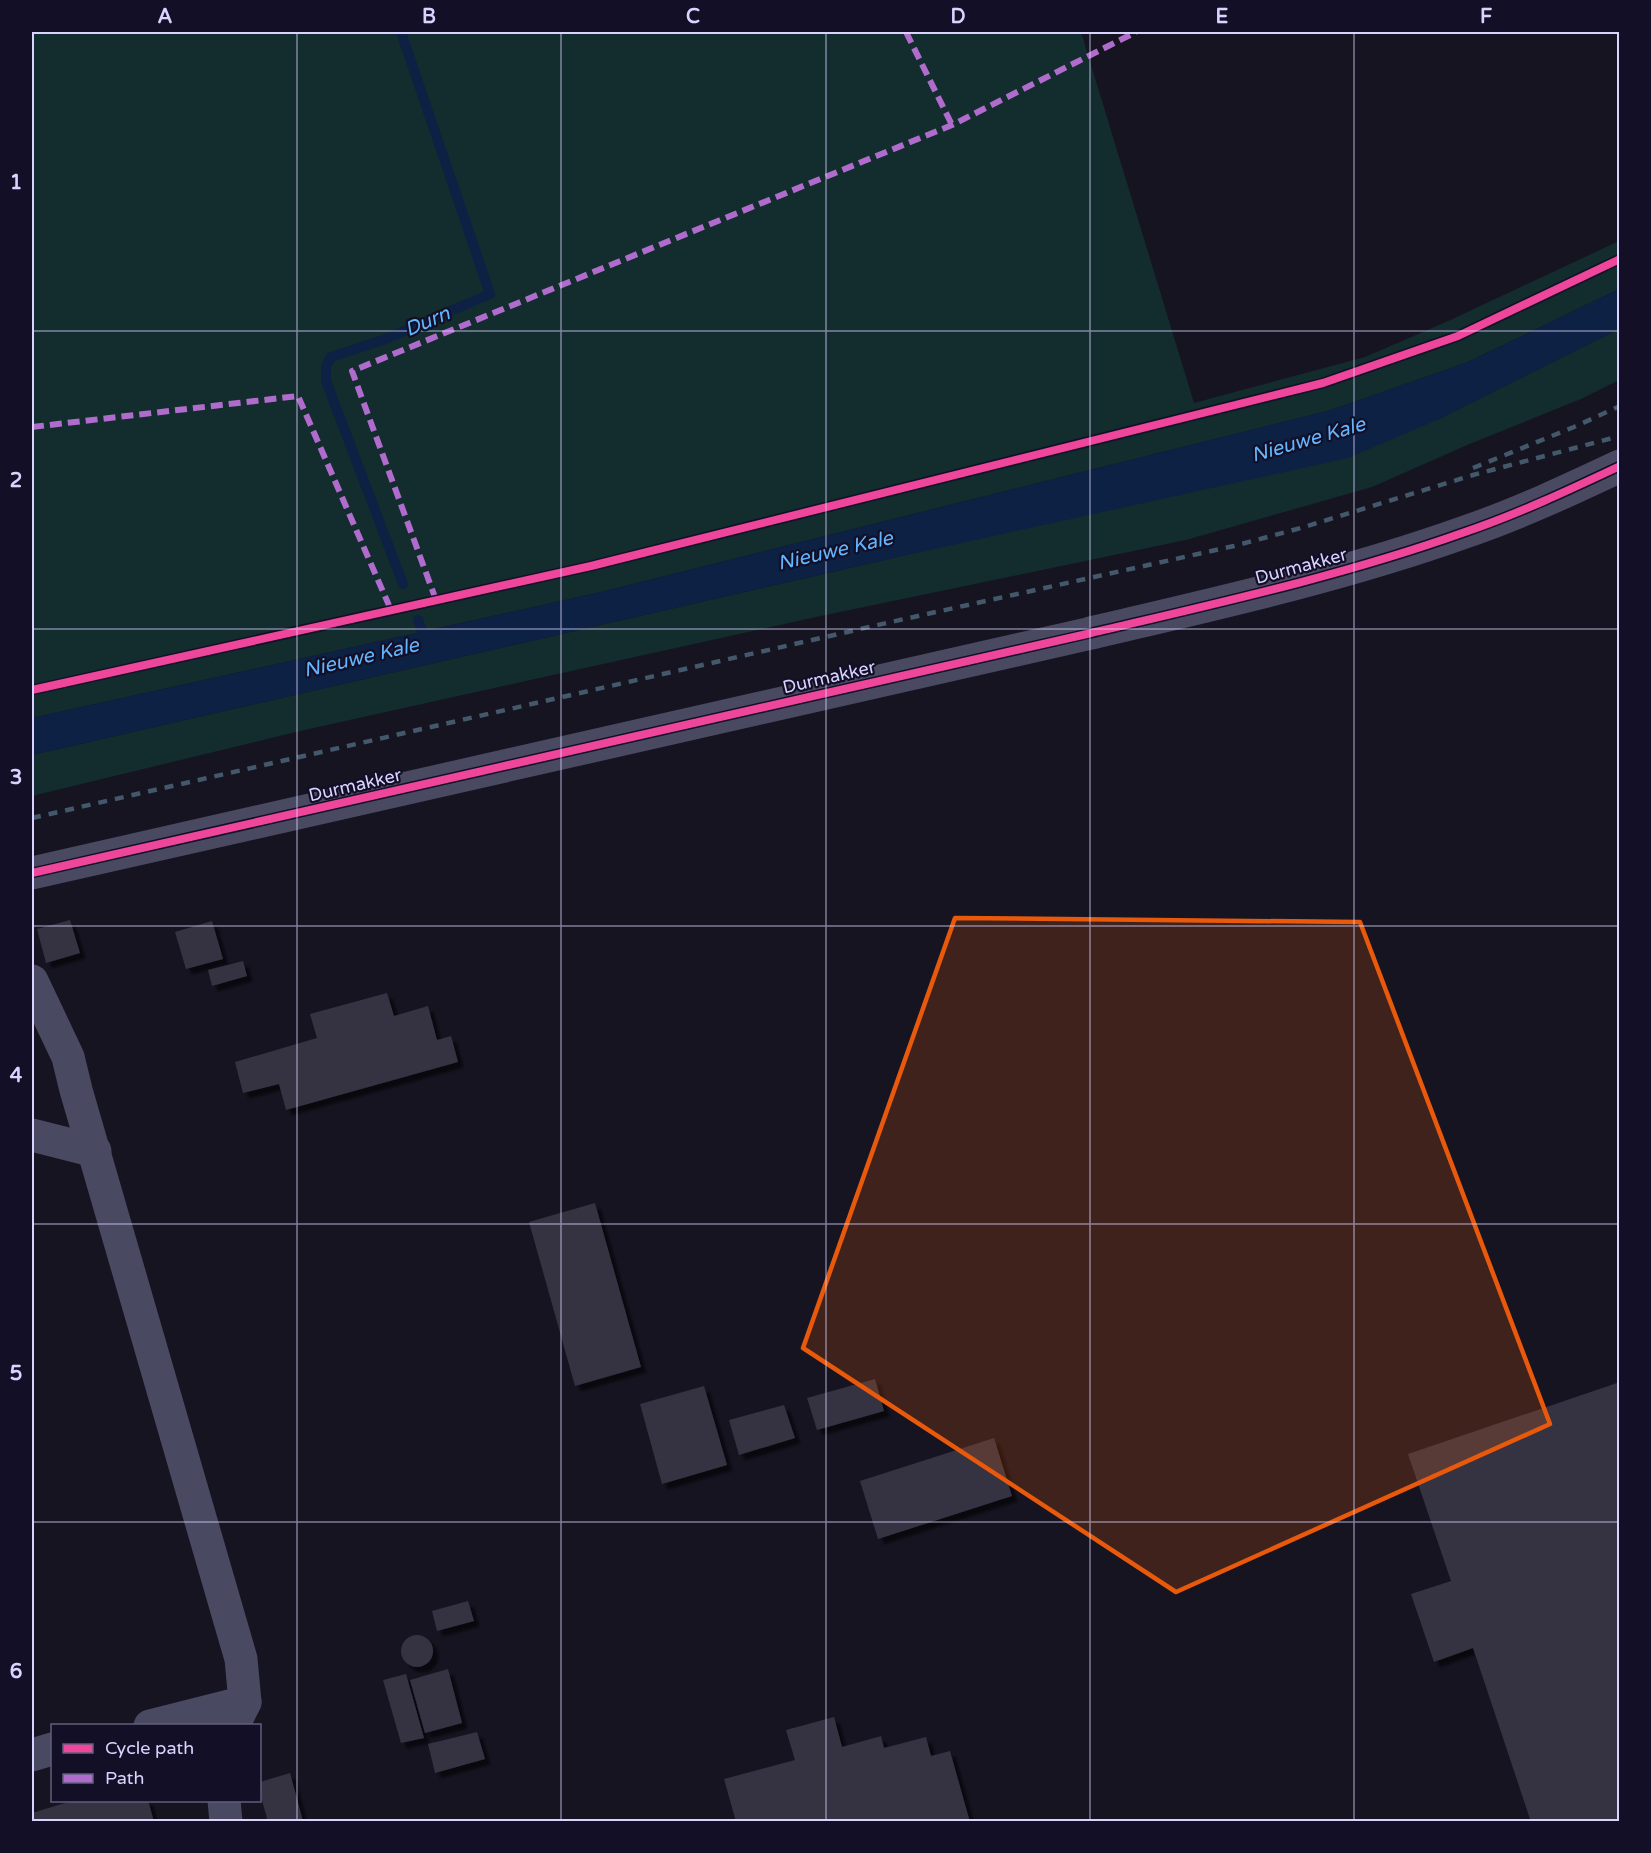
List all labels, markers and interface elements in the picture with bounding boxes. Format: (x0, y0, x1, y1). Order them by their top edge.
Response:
text: A (158, 5, 173, 29)
text: B (422, 5, 436, 29)
text: C (686, 5, 700, 29)
text: D (950, 5, 966, 29)
text: E (1216, 5, 1229, 29)
text: F (1480, 5, 1492, 29)
text: 1 (10, 171, 22, 195)
water label: Durn (401, 301, 454, 342)
water label: Nieuwe Kale (1248, 412, 1370, 468)
text: 2 (10, 469, 22, 493)
water label: Nieuwe Kale (775, 526, 897, 576)
street label: Durmakker (1253, 543, 1350, 589)
water label: Nieuwe Kale (301, 633, 423, 683)
street label: Durmakker (781, 656, 878, 698)
street label: Durmakker (307, 764, 404, 806)
text: 3 (10, 766, 22, 790)
text: 4 (10, 1064, 23, 1088)
text: 5 (10, 1362, 22, 1386)
text: 6 (10, 1660, 22, 1684)
legend (51, 1724, 261, 1802)
text: Cycle path (105, 1737, 194, 1759)
text: Path (105, 1767, 144, 1789)

